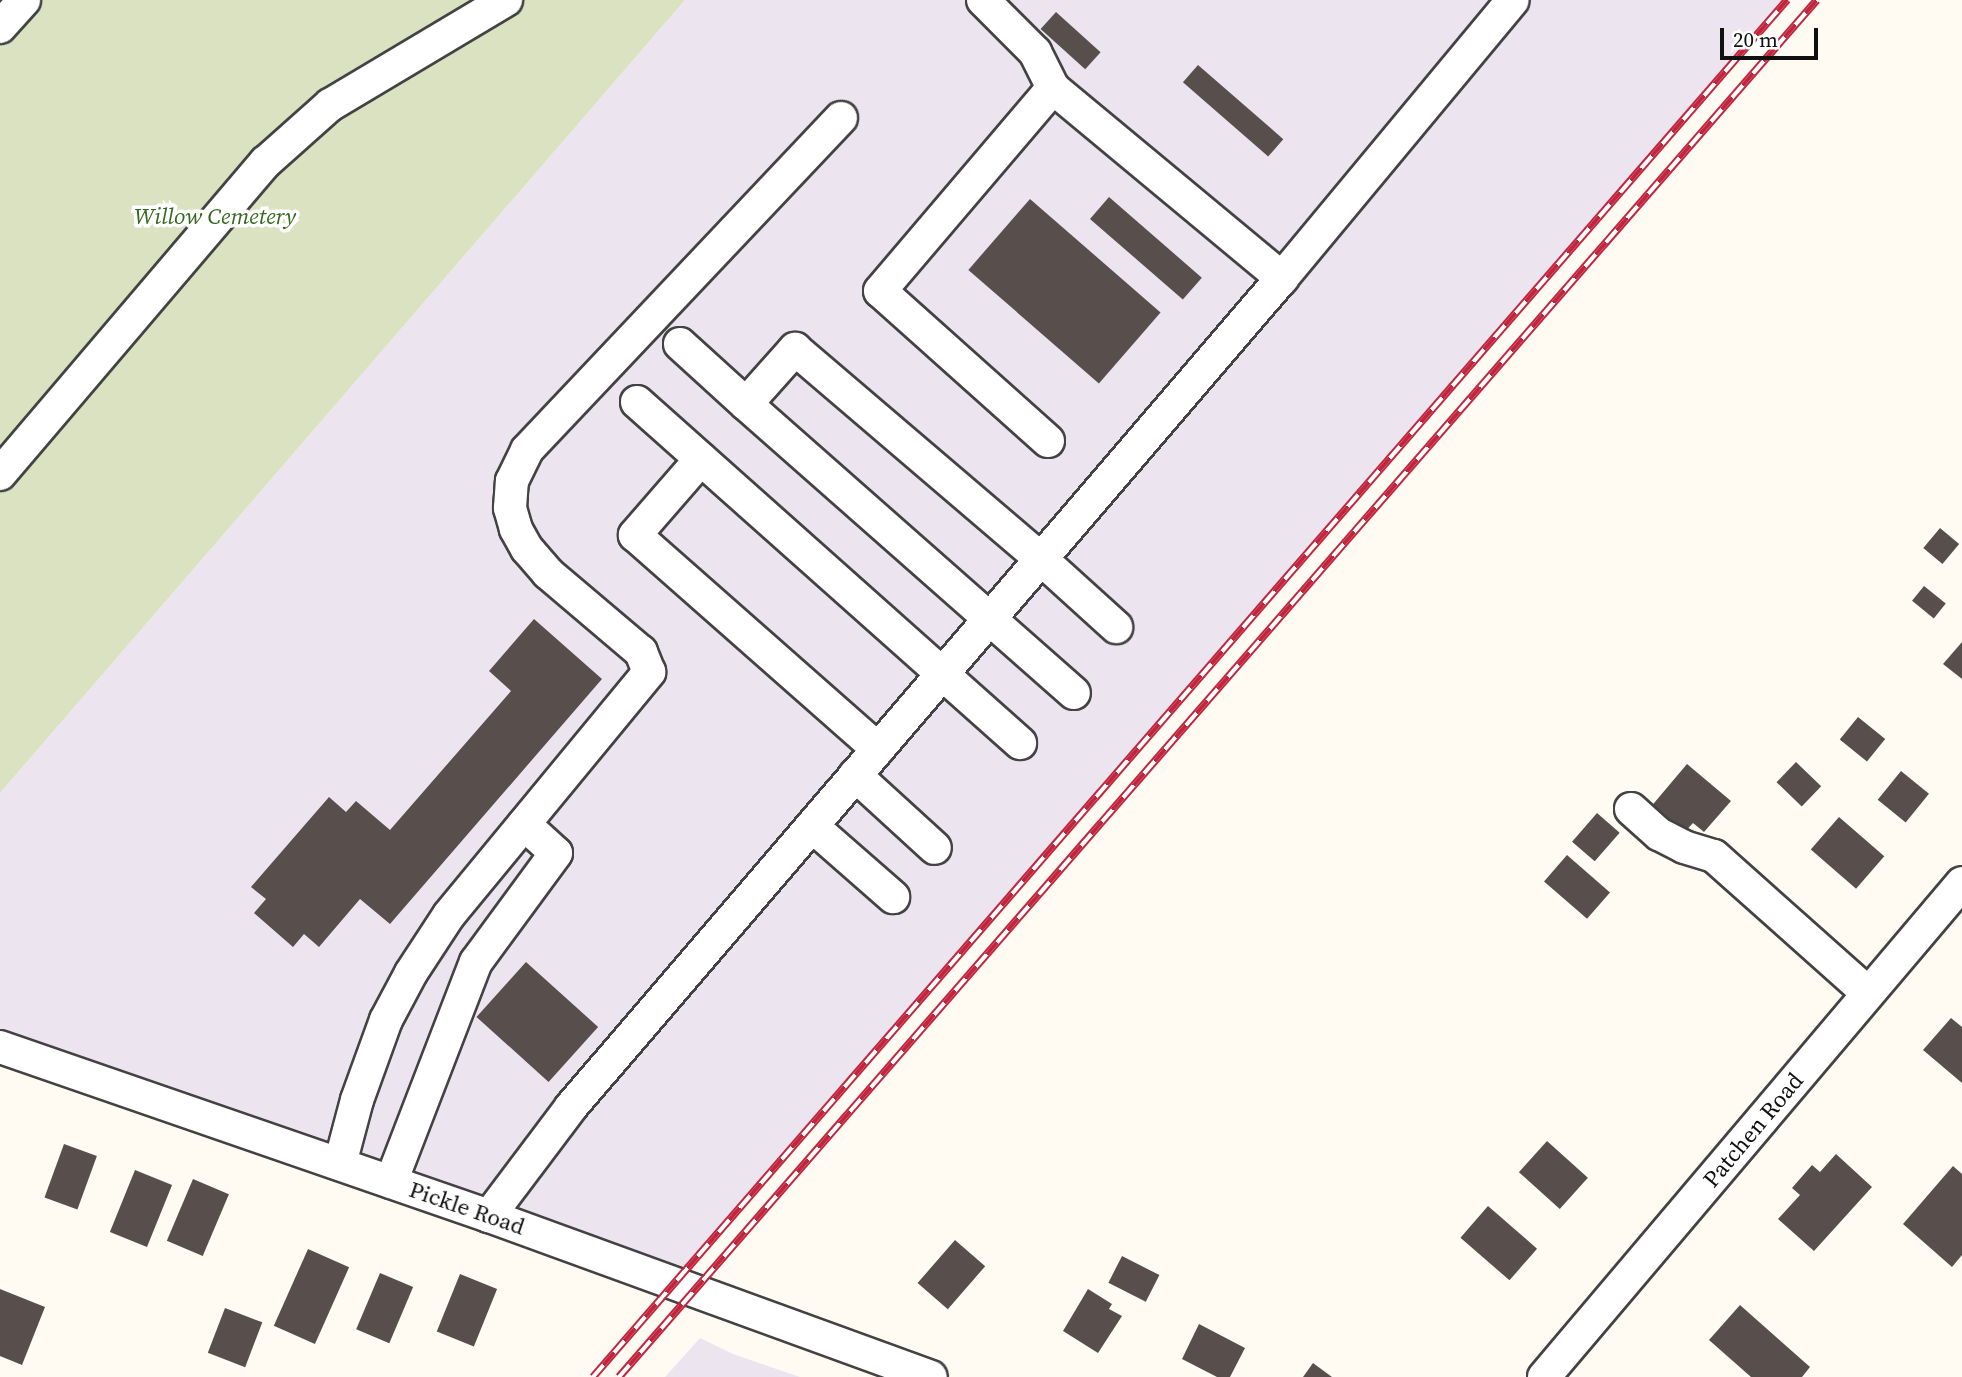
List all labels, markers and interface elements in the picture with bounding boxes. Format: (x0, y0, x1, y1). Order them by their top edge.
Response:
scale bar (1724, 14, 1822, 58)
text: 20 m (1733, 25, 1778, 54)
park label: Willow Cemetery (134, 202, 296, 230)
street label: Patchen Road (1697, 1067, 1809, 1193)
street label: Pickle Road (406, 1175, 528, 1241)

